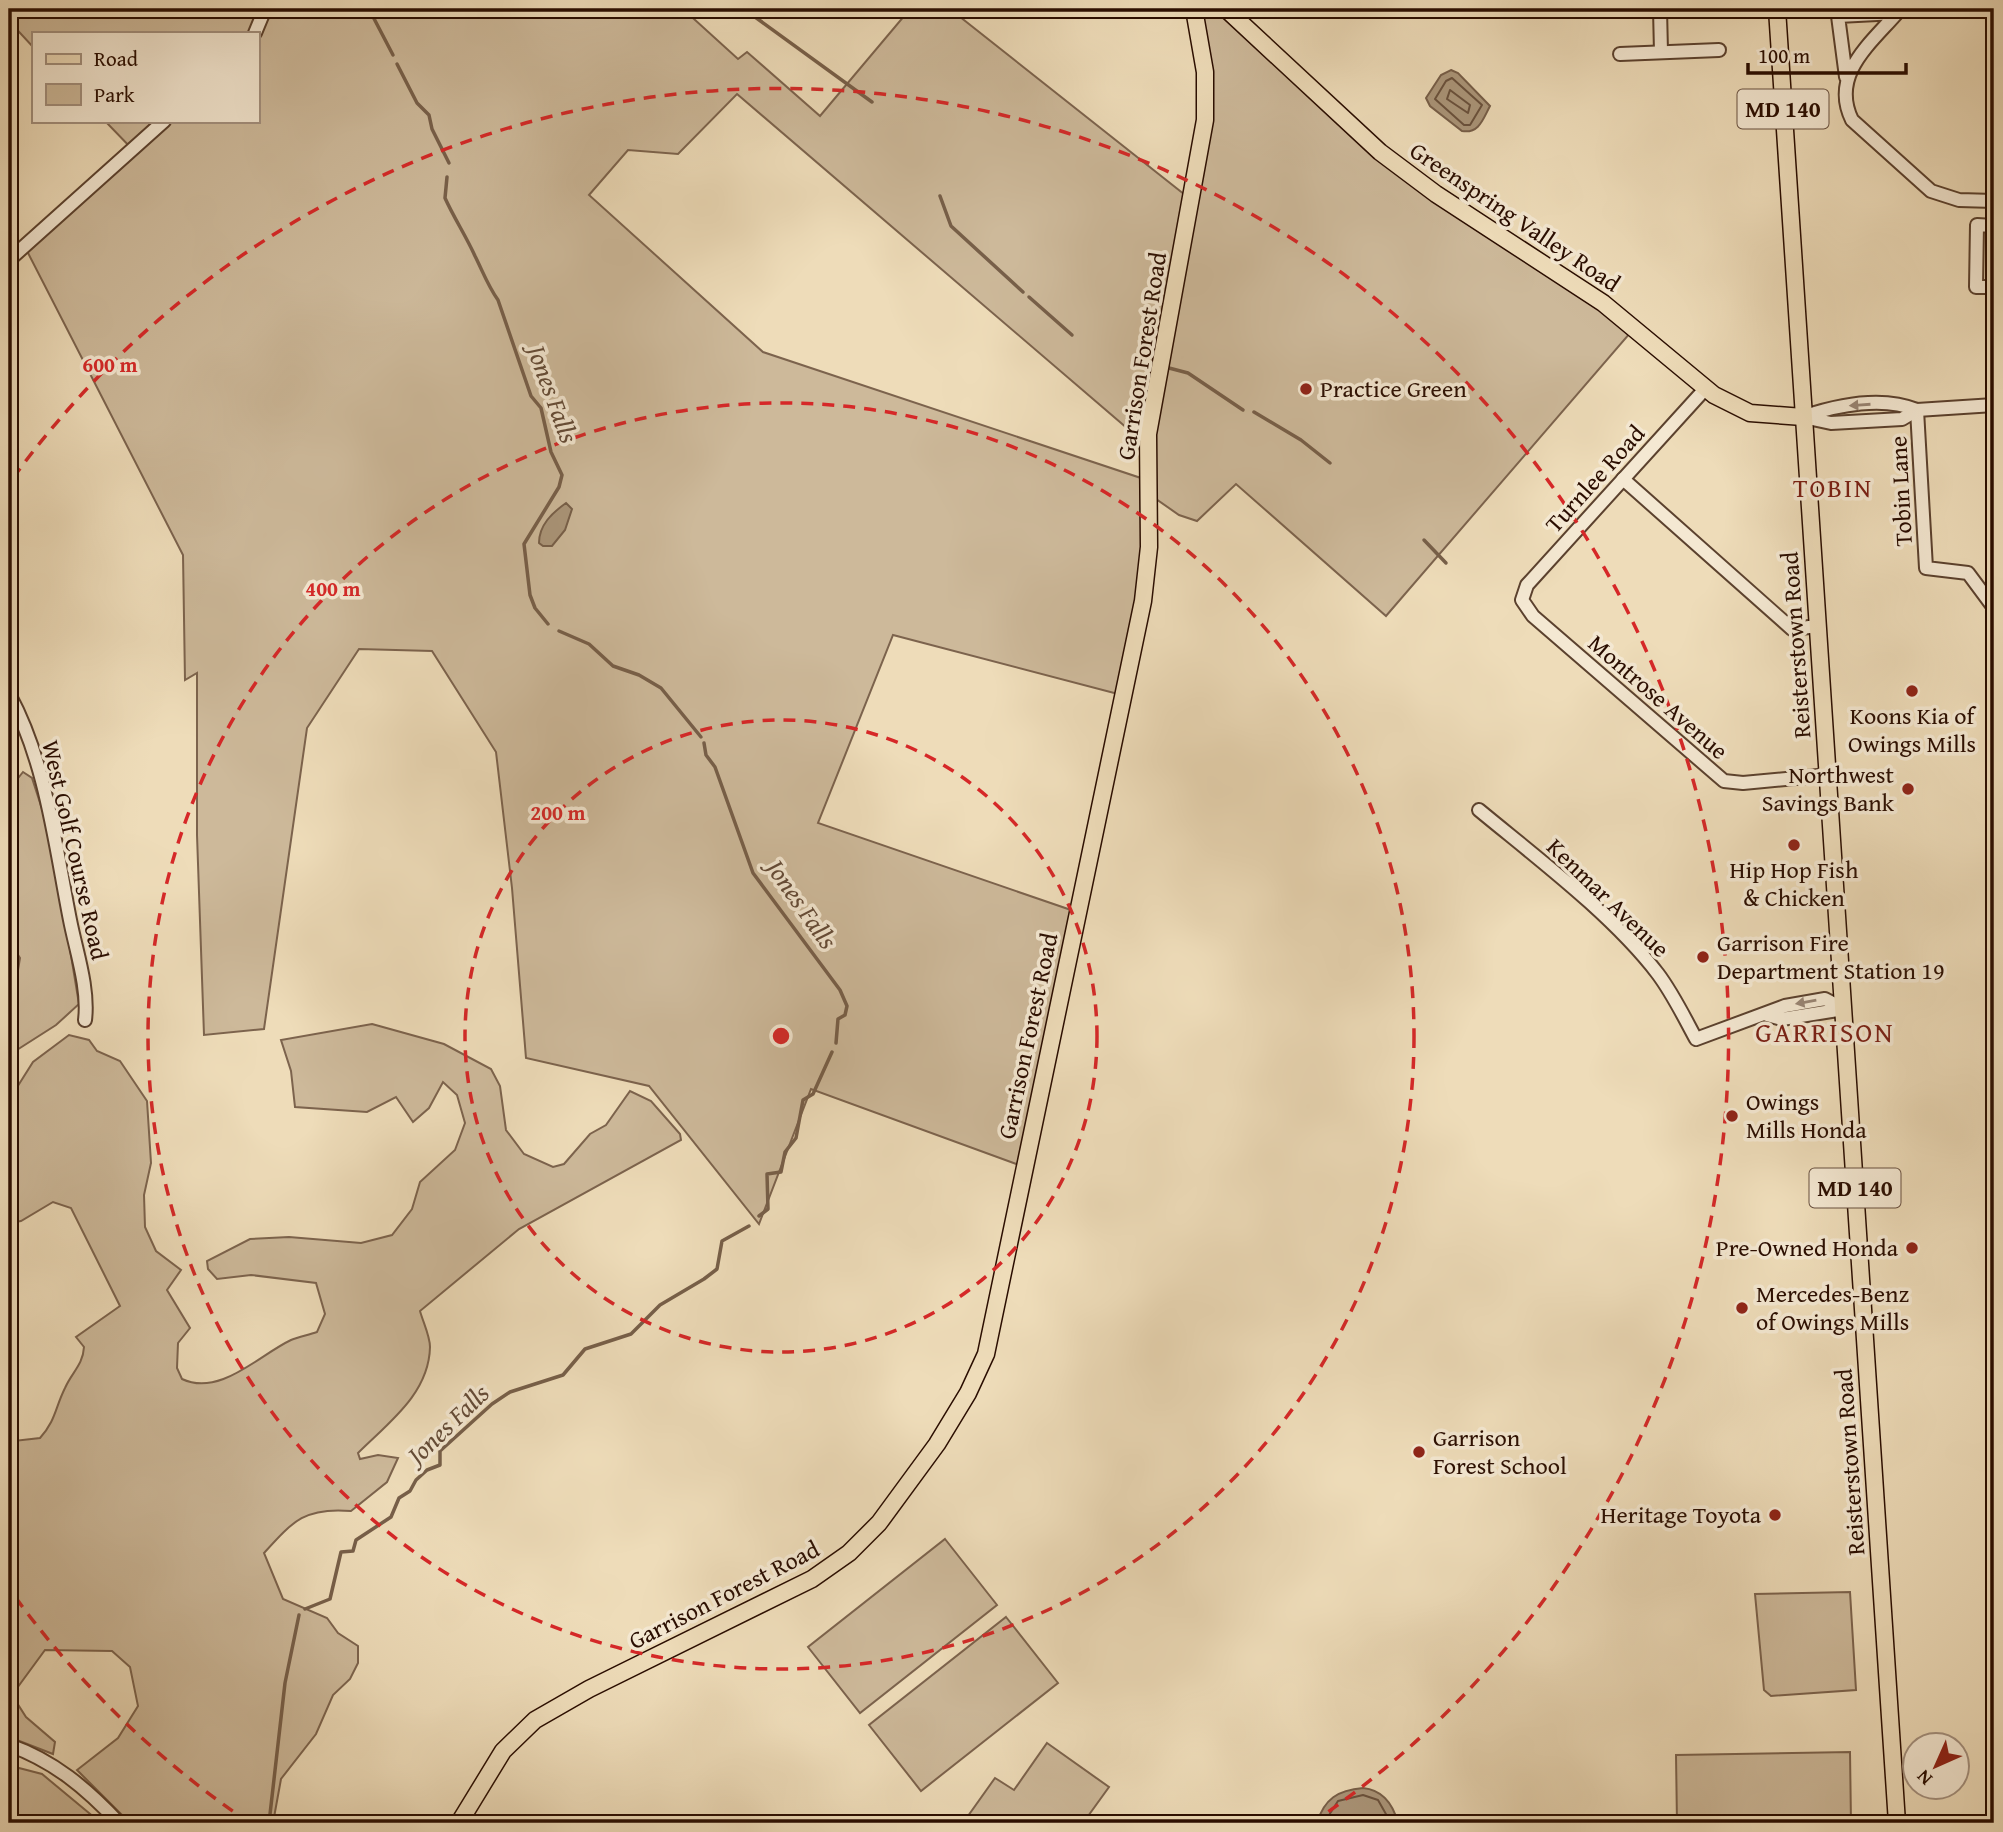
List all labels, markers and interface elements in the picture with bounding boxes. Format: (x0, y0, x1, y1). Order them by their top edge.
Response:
legend (32, 32, 259, 122)
scale bar (1748, 32, 1905, 76)
text: 100 m (1758, 40, 1810, 71)
text: Road (94, 43, 139, 74)
text: Park (94, 79, 135, 110)
road number: MD 140 (1738, 90, 1828, 128)
street label: Greenspring Valley Road (1403, 133, 1628, 300)
street label: Garrison Forest Road (1108, 249, 1175, 462)
water label: Jones Falls (516, 336, 589, 449)
text: 600 m (82, 349, 138, 380)
place label: Practice Green (1320, 371, 1467, 406)
marker: Practice Green (1298, 381, 1314, 397)
one-way arrow (1849, 400, 1871, 411)
street label: Turnlee Road (1537, 417, 1653, 540)
street label: Tobin Lane (1880, 435, 1921, 547)
district label: TOBIN (1793, 468, 1873, 507)
street label: Reisterstown Road (1772, 550, 1819, 739)
text: 400 m (305, 573, 361, 604)
street label: Montrose Avenue (1581, 626, 1736, 767)
marker: Koons Kia of Owings Mills (1904, 683, 1920, 699)
place label: Koons Kia of Owings Mills (1848, 698, 1977, 761)
street label: West Golf Course Road (33, 737, 118, 963)
place label: Northwest Savings Bank (1762, 757, 1895, 820)
marker: Northwest Savings Bank (1900, 781, 1916, 797)
text: 200 m (530, 797, 586, 828)
street label: Kenmar Avenue (1539, 830, 1678, 965)
marker: Hip Hop Fish & Chicken (1786, 837, 1802, 853)
water label: Jones Falls (755, 848, 848, 957)
place label: Hip Hop Fish & Chicken (1730, 852, 1859, 915)
place label: Garrison Fire Department Station 19 (1717, 925, 1944, 988)
street label: Garrison Forest Road (989, 929, 1066, 1142)
marker: Garrison Fire Department Station 19 (1695, 949, 1711, 965)
one-way arrow (1795, 997, 1817, 1008)
district label: GARRISON (1755, 1011, 1895, 1052)
centre of rings (769, 1024, 793, 1048)
place label: Owings Mills Honda (1746, 1084, 1867, 1147)
marker: Owings Mills Honda (1724, 1108, 1740, 1124)
road number: MD 140 (1810, 1168, 1900, 1208)
place label: Pre-Owned Honda (1716, 1230, 1899, 1265)
marker: Pre-Owned Honda (1904, 1240, 1920, 1256)
place label: Mercedes-Benz of Owings Mills (1756, 1276, 1909, 1339)
marker: Mercedes-Benz of Owings Mills (1734, 1300, 1750, 1316)
street label: Reisterstown Road (1826, 1367, 1873, 1556)
water label: Jones Falls (395, 1374, 498, 1476)
place label: Garrison Forest School (1433, 1420, 1567, 1483)
marker: Garrison Forest School (1411, 1444, 1427, 1460)
place label: Heritage Toyota (1601, 1497, 1762, 1532)
marker: Heritage Toyota (1767, 1507, 1783, 1523)
street label: Garrison Forest Road (622, 1531, 825, 1658)
north arrow (1902, 1730, 1972, 1800)
text: N (1909, 1763, 1938, 1792)

